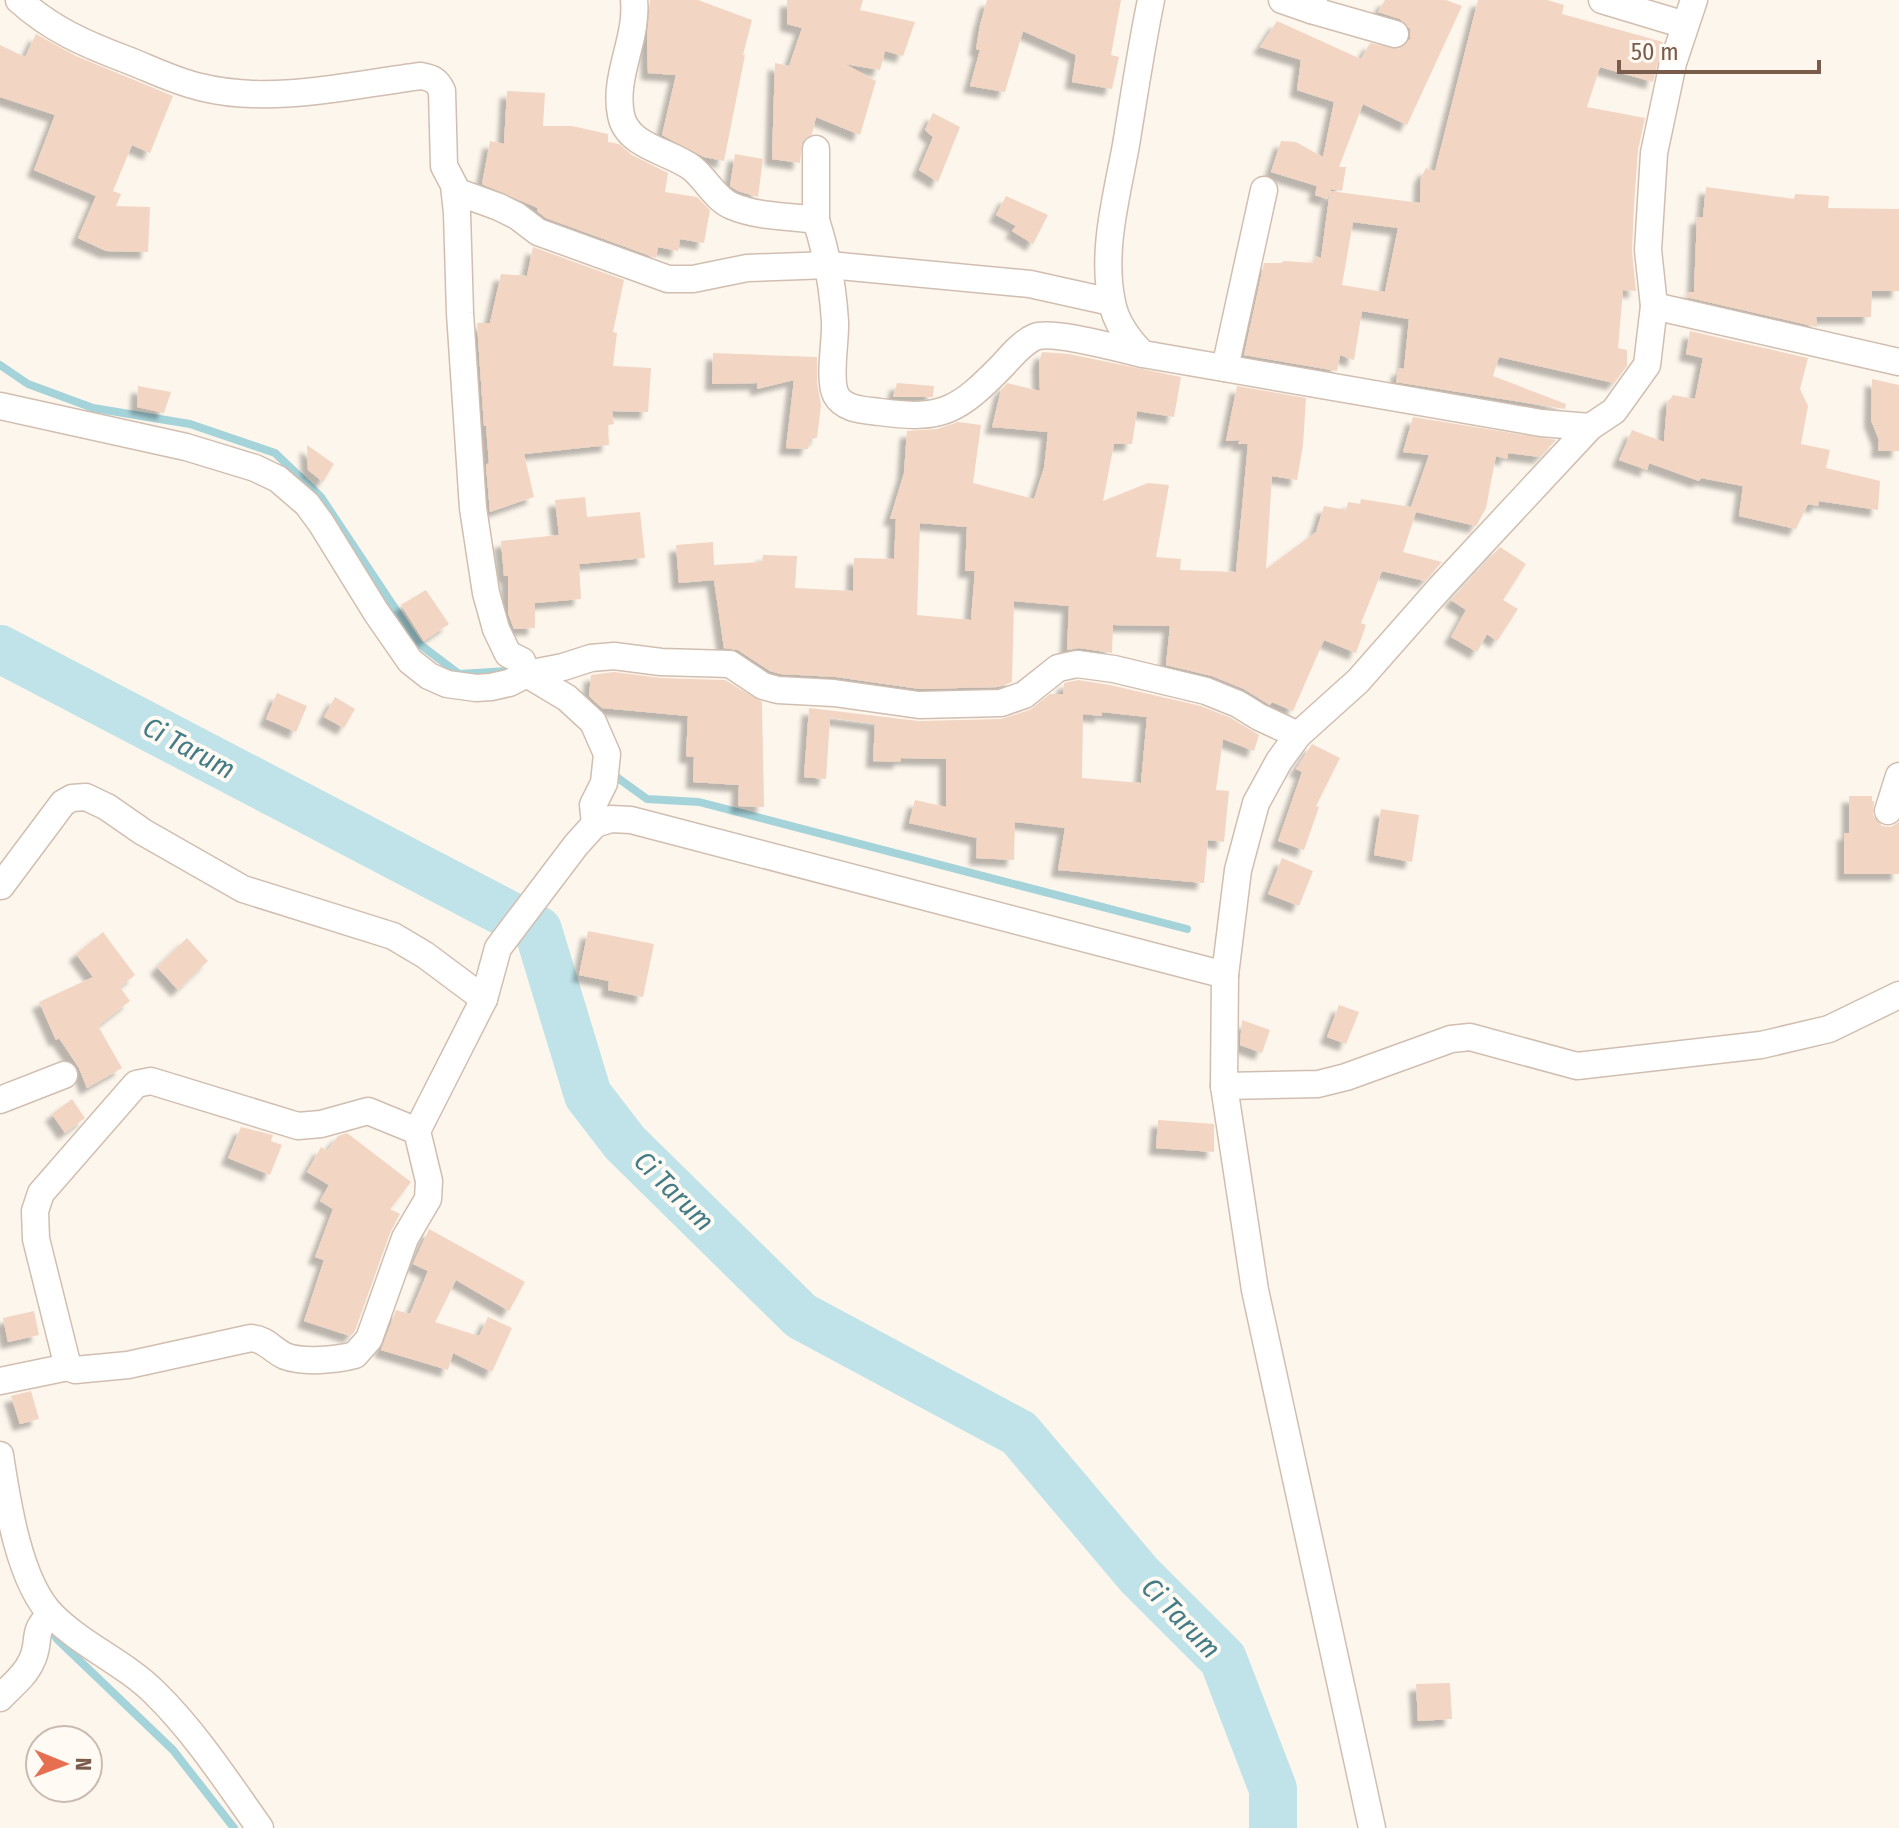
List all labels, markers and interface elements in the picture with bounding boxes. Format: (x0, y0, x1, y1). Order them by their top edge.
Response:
scale bar (1619, 24, 1819, 74)
text: 50 m (1631, 38, 1679, 66)
water label: Ci Tarum (137, 710, 241, 786)
water label: Ci Tarum (627, 1144, 721, 1238)
water label: Ci Tarum (1135, 1571, 1227, 1665)
north arrow (24, 1724, 104, 1804)
text: N (70, 1758, 97, 1771)

